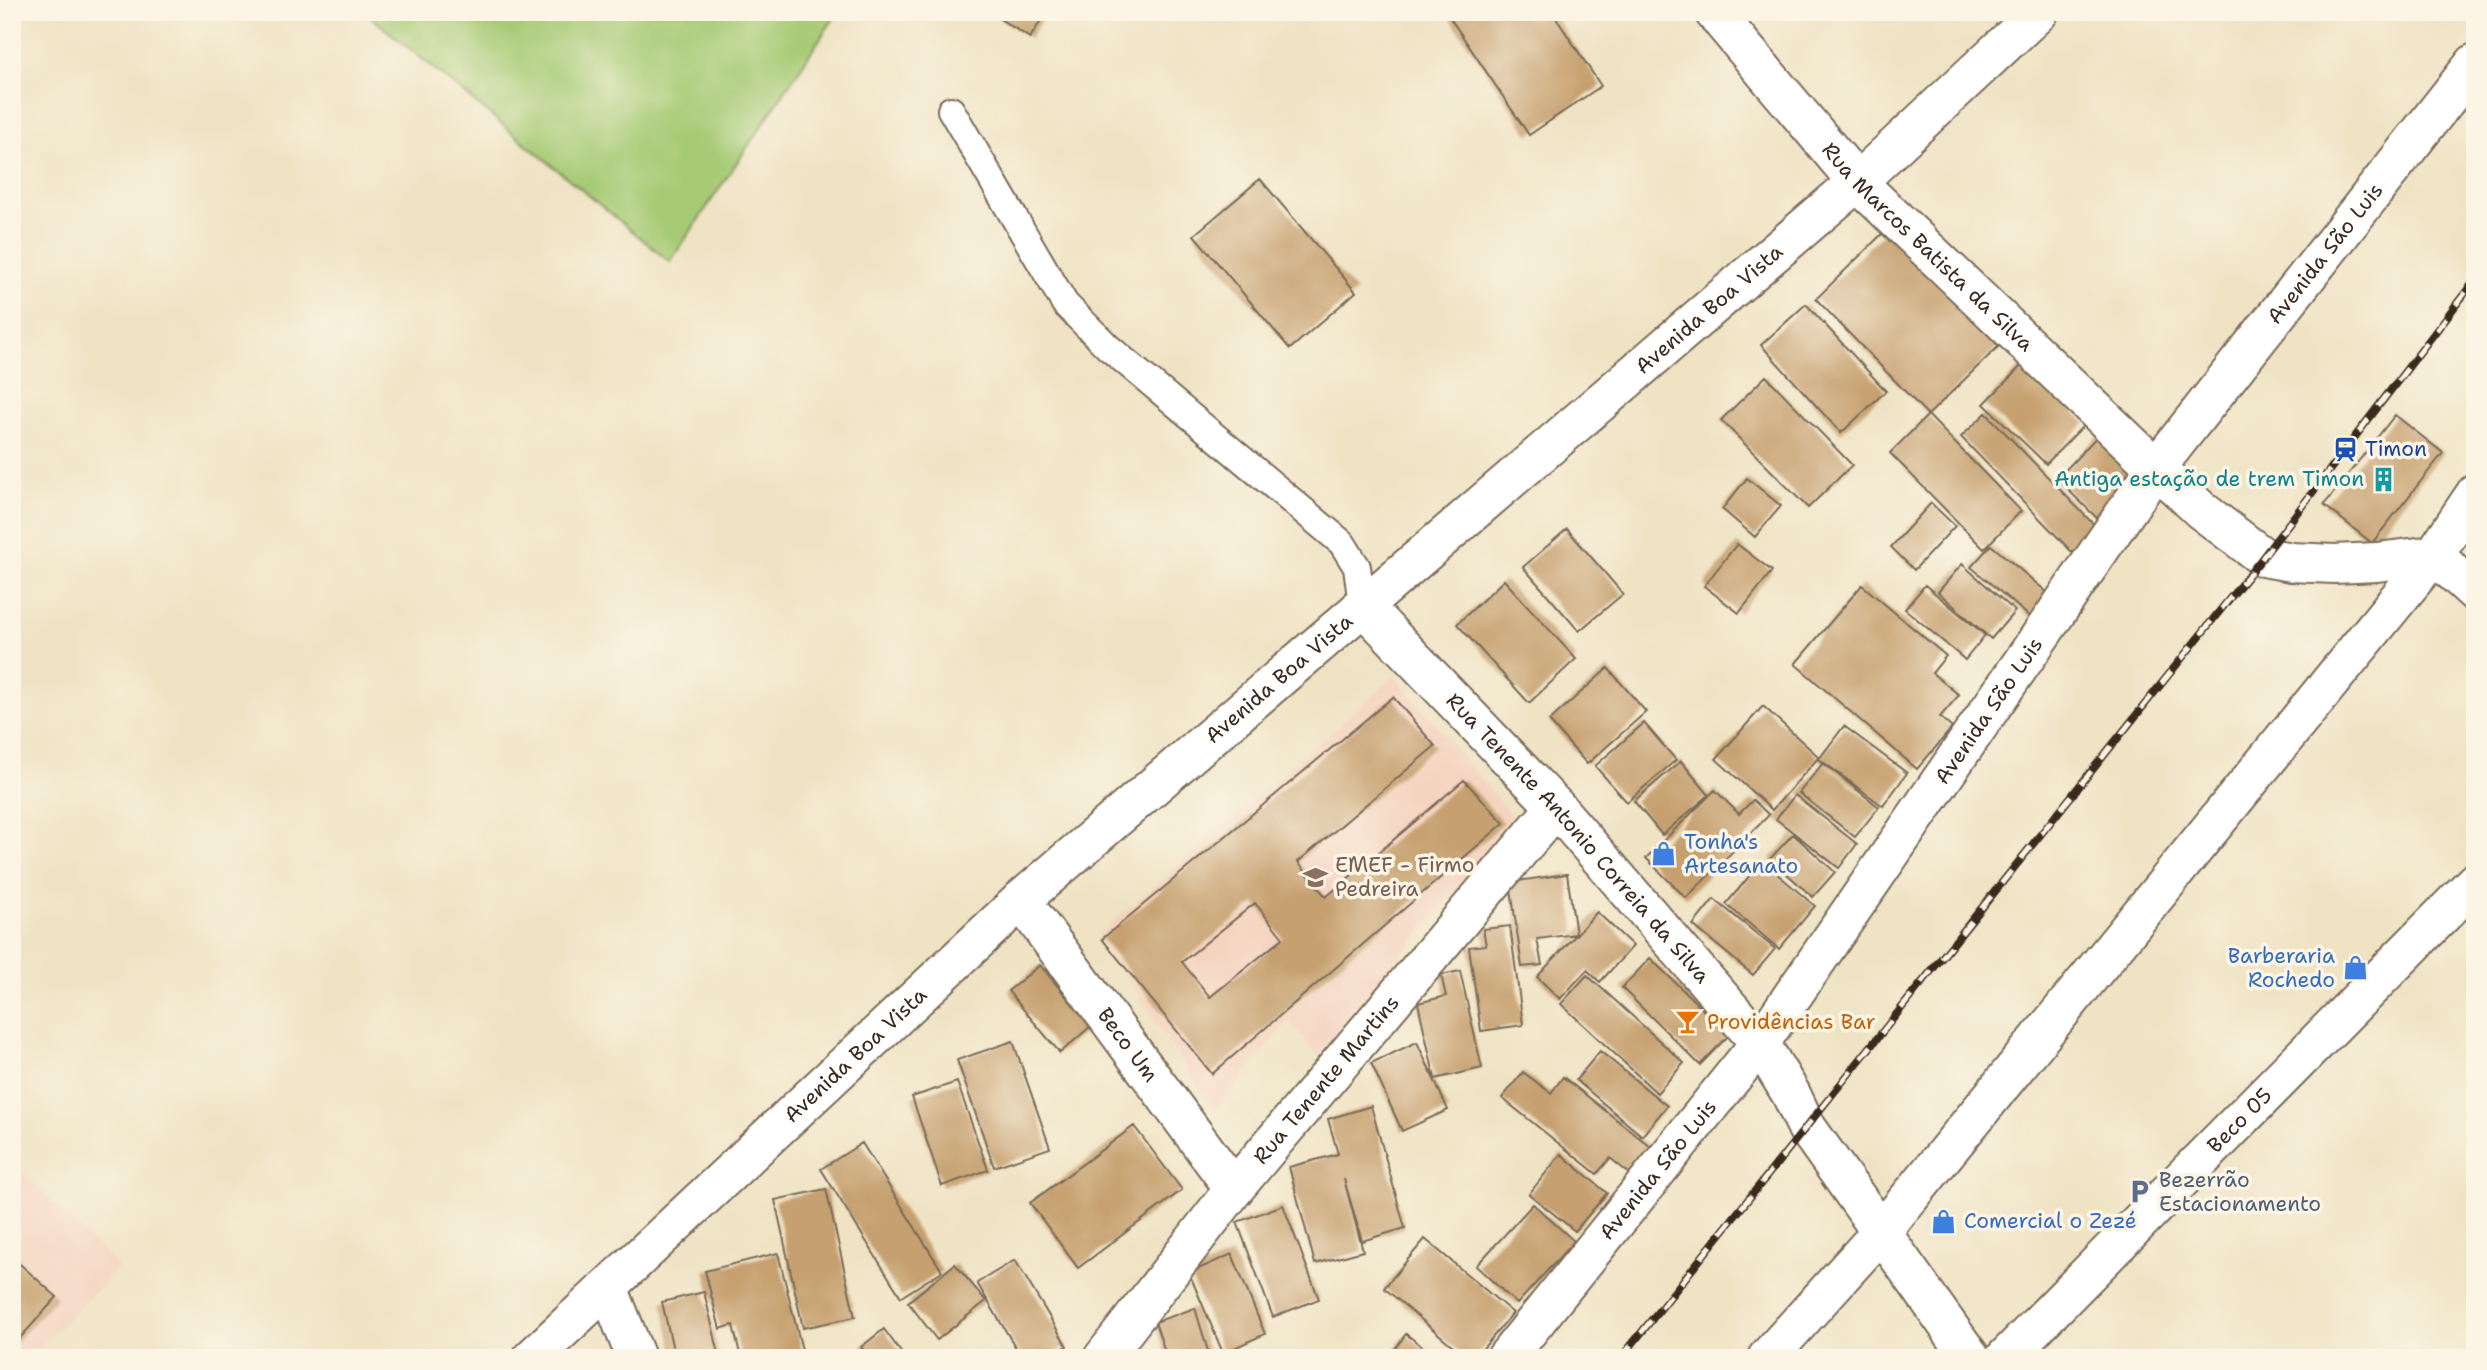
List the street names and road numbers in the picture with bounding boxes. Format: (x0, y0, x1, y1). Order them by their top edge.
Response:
street label: Rua Marcos Batista da Silva (1816, 137, 2040, 358)
street label: Avenida São Luis (2261, 177, 2389, 330)
street label: Avenida Boa Vista (1629, 238, 1789, 380)
street label: Avenida Boa Vista (1199, 607, 1359, 750)
street label: Avenida São Luis (1928, 632, 2049, 790)
street label: Rua Tenente Antonio Correia da Silva (1440, 687, 1716, 989)
street label: Avenida Boa Vista (778, 981, 933, 1129)
street label: Rua Tenente Martins (1247, 989, 1406, 1170)
street label: Beco Um (1091, 1002, 1165, 1088)
street label: Beco 05 (2201, 1082, 2278, 1159)
street label: Avenida São Luis (1593, 1094, 1723, 1246)

